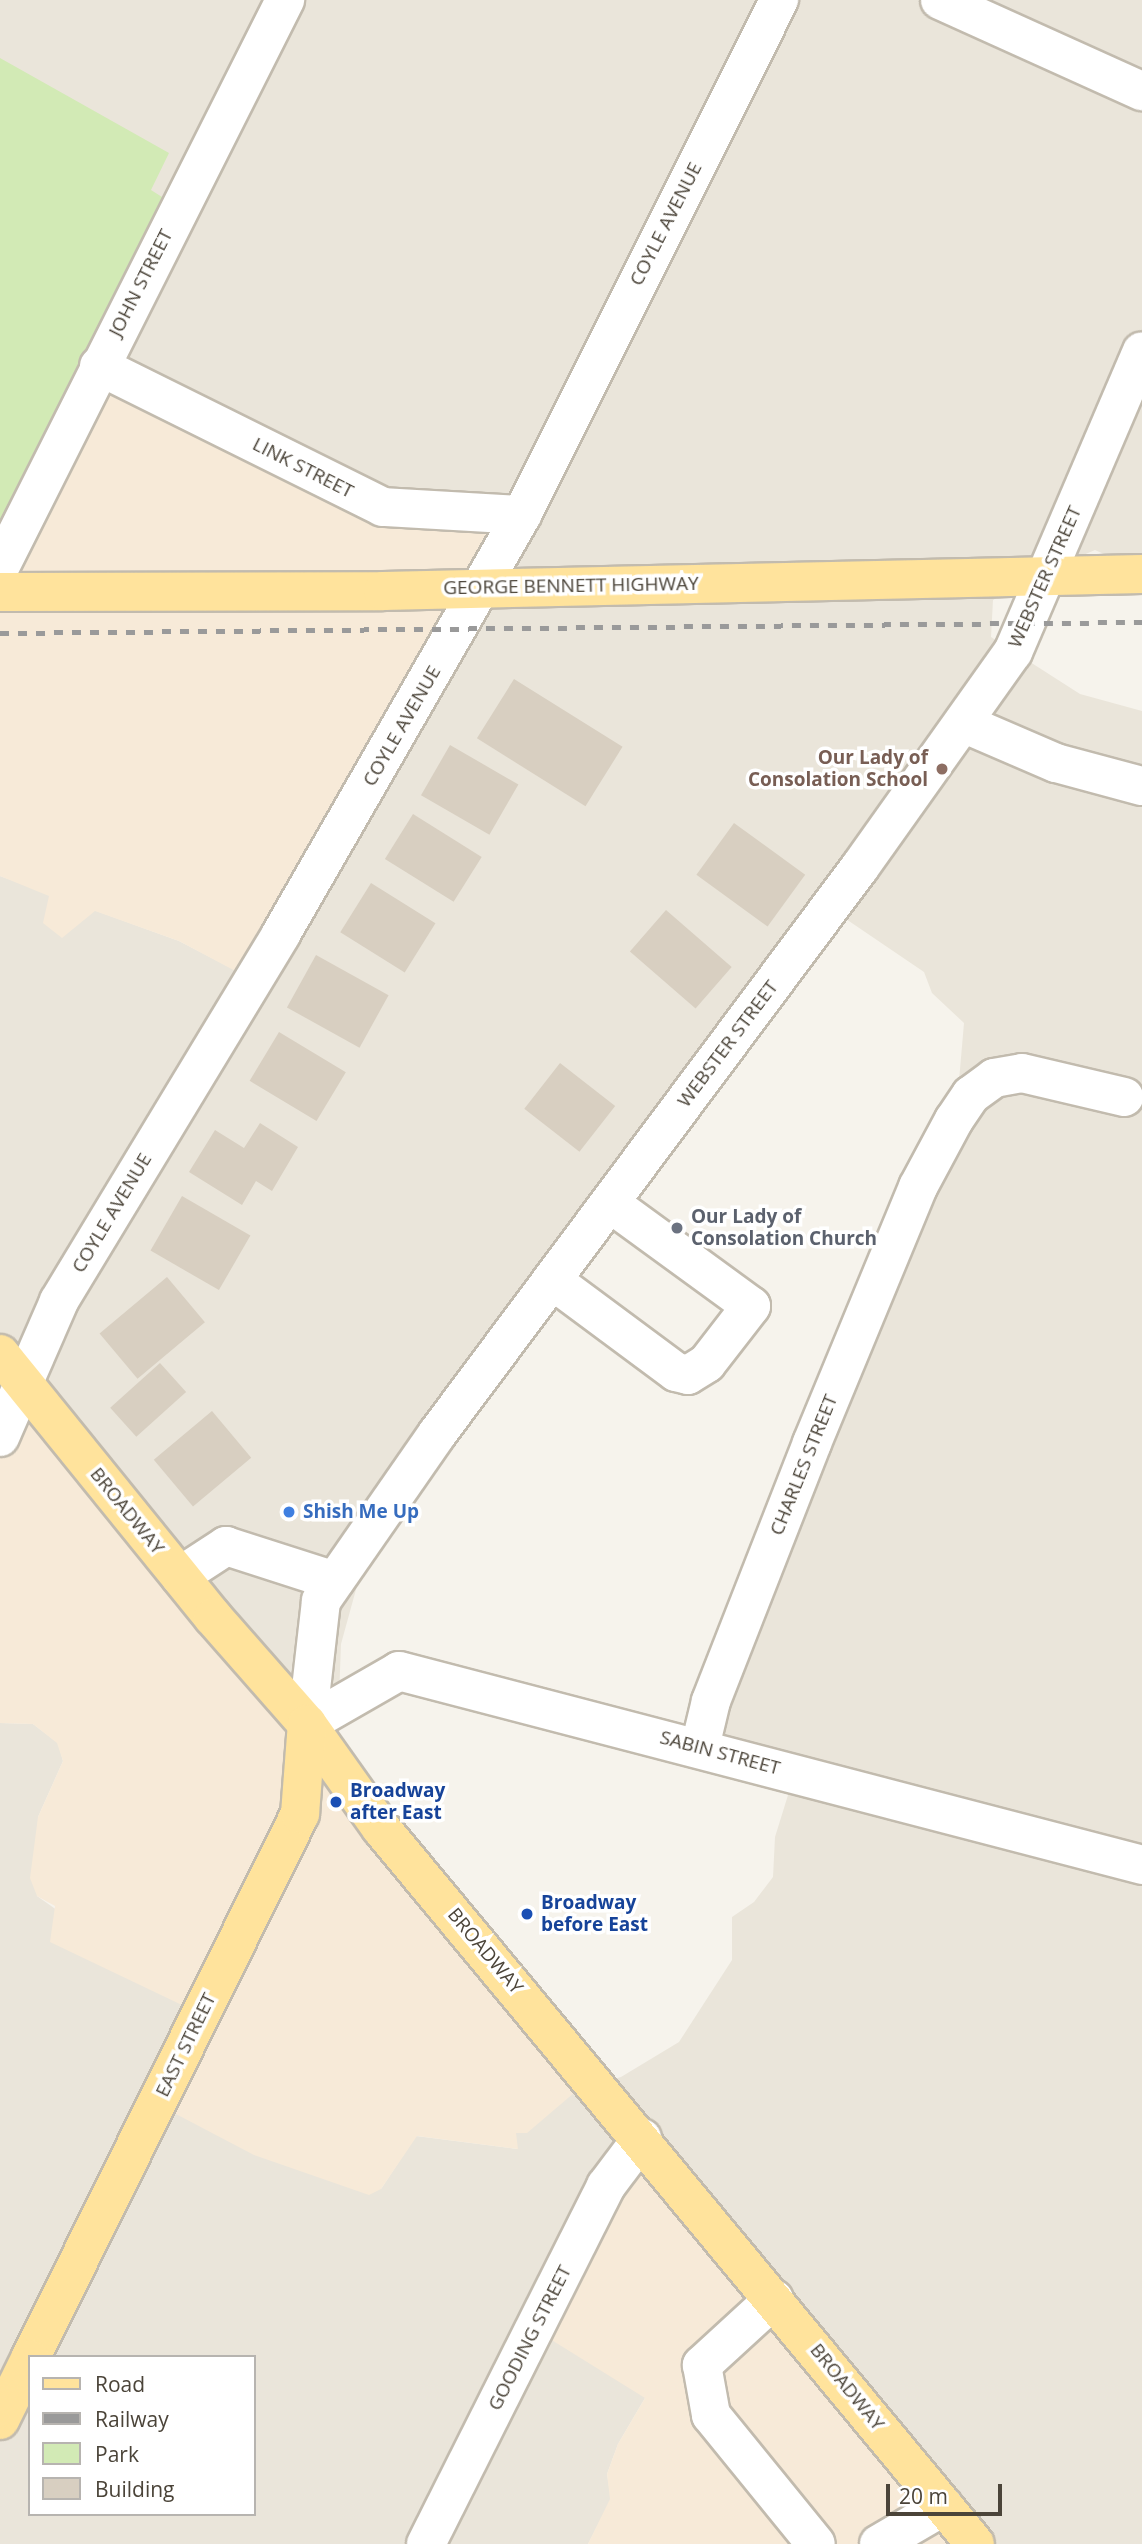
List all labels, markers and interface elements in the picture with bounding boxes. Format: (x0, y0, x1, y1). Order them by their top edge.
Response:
street label: COYLE AVENUE (625, 159, 707, 289)
street label: JOHN STREET (104, 226, 178, 340)
street label: LINK STREET (249, 433, 357, 503)
street label: WEBSTER STREET (1004, 503, 1086, 651)
street label: GEORGE BENNETT HIGHWAY (443, 572, 699, 600)
street label: COYLE AVENUE (358, 662, 446, 790)
place label: Our Lady of Consolation School (748, 747, 928, 791)
marker: Our Lady of Consolation School (934, 761, 950, 777)
street label: WEBSTER STREET (673, 976, 783, 1112)
street label: COYLE AVENUE (67, 1149, 157, 1277)
place label: Our Lady of Consolation Church (691, 1206, 877, 1250)
marker: Our Lady of Consolation Church (669, 1220, 685, 1236)
street label: CHARLES STREET (765, 1391, 843, 1539)
street label: BROADWAY (85, 1463, 169, 1559)
place label: Shish Me Up (303, 1501, 419, 1523)
marker: Shish Me Up (281, 1504, 297, 1520)
street label: SABIN STREET (657, 1726, 783, 1780)
place label: Broadway after East (350, 1780, 445, 1824)
marker: Broadway after East (328, 1794, 344, 1810)
place label: Broadway before East (541, 1892, 648, 1936)
street label: BROADWAY (443, 1904, 527, 1998)
marker: Broadway before East (519, 1906, 535, 1922)
street label: EAST STREET (151, 1989, 221, 2101)
street label: GOODING STREET (484, 2262, 576, 2414)
street label: BROADWAY (805, 2339, 889, 2435)
legend (28, 2355, 256, 2516)
text: Road (95, 2370, 145, 2398)
text: Railway (95, 2405, 169, 2433)
text: Park (95, 2440, 139, 2468)
scale bar (890, 2470, 1006, 2514)
text: Building (95, 2475, 174, 2503)
text: 20 m (899, 2482, 948, 2510)

